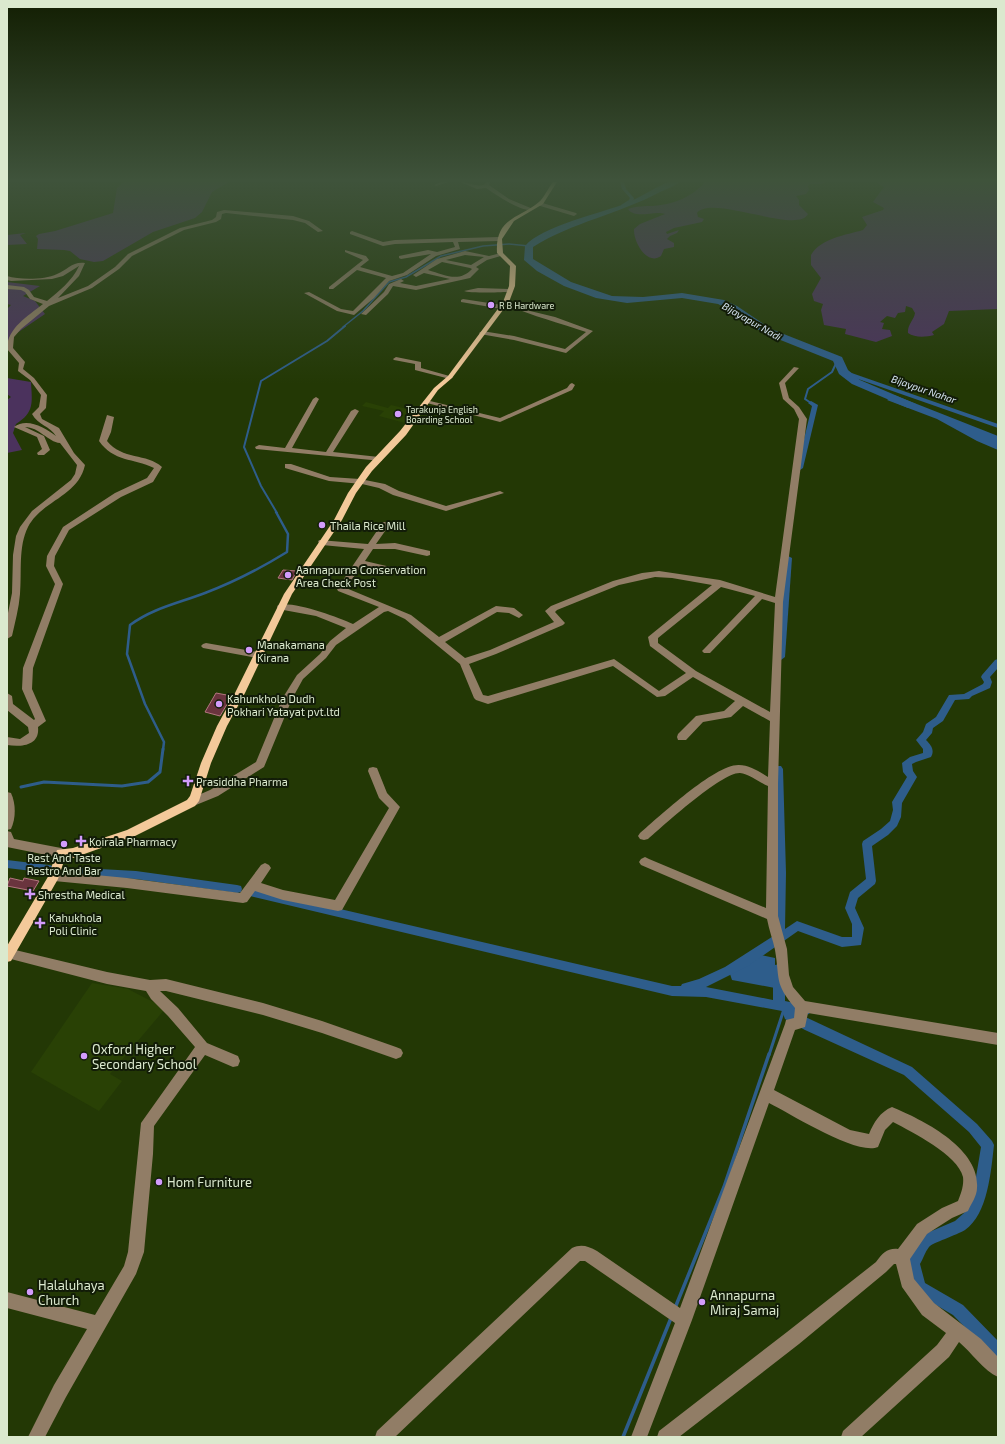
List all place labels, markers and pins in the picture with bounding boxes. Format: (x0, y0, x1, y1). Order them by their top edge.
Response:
marker: R B Hardware (486, 300, 496, 310)
place label: R B Hardware (499, 300, 555, 311)
place label: Tarakunja English Boarding School (406, 404, 478, 425)
marker: Tarakunja English Boarding School (393, 409, 403, 419)
place label: Thaila Rice Mill (330, 519, 406, 532)
marker: Thaila Rice Mill (317, 520, 327, 530)
place label: Aannapurna Conservation Area Check Post (296, 563, 426, 589)
marker: Aannapurna Conservation Area Check Post (283, 570, 293, 580)
place label: Manakamana Kirana (257, 638, 325, 664)
marker: Manakamana Kirana (244, 645, 254, 655)
place label: Kahunkhola Dudh Pokhari Yatayat pvt.ltd (227, 692, 340, 718)
marker: Kahunkhola Dudh Pokhari Yatayat pvt.ltd (214, 699, 224, 709)
place label: Prasiddha Pharma (196, 775, 288, 788)
marker: Prasiddha Pharma (183, 776, 193, 786)
place label: Koirala Pharmacy (89, 835, 177, 848)
marker: Koirala Pharmacy (76, 836, 86, 846)
marker: Rest And Taste Restro And Bar (59, 839, 69, 849)
place label: Rest And Taste Restro And Bar (27, 851, 102, 877)
place label: Shrestha Medical (38, 888, 125, 901)
marker: Shrestha Medical (25, 889, 35, 899)
place label: Kahukhola Poli Clinic (49, 911, 102, 937)
marker: Kahukhola Poli Clinic (34, 917, 46, 929)
place label: Oxford Higher Secondary School (92, 1041, 197, 1072)
marker: Oxford Higher Secondary School (79, 1051, 89, 1061)
place label: Hom Furniture (167, 1174, 252, 1190)
marker: Hom Furniture (154, 1177, 164, 1187)
place label: Halaluhaya Church (38, 1277, 105, 1308)
marker: Halaluhaya Church (25, 1287, 35, 1297)
place label: Annapurna Miraj Samaj (710, 1287, 779, 1318)
marker: Annapurna Miraj Samaj (697, 1297, 707, 1307)

